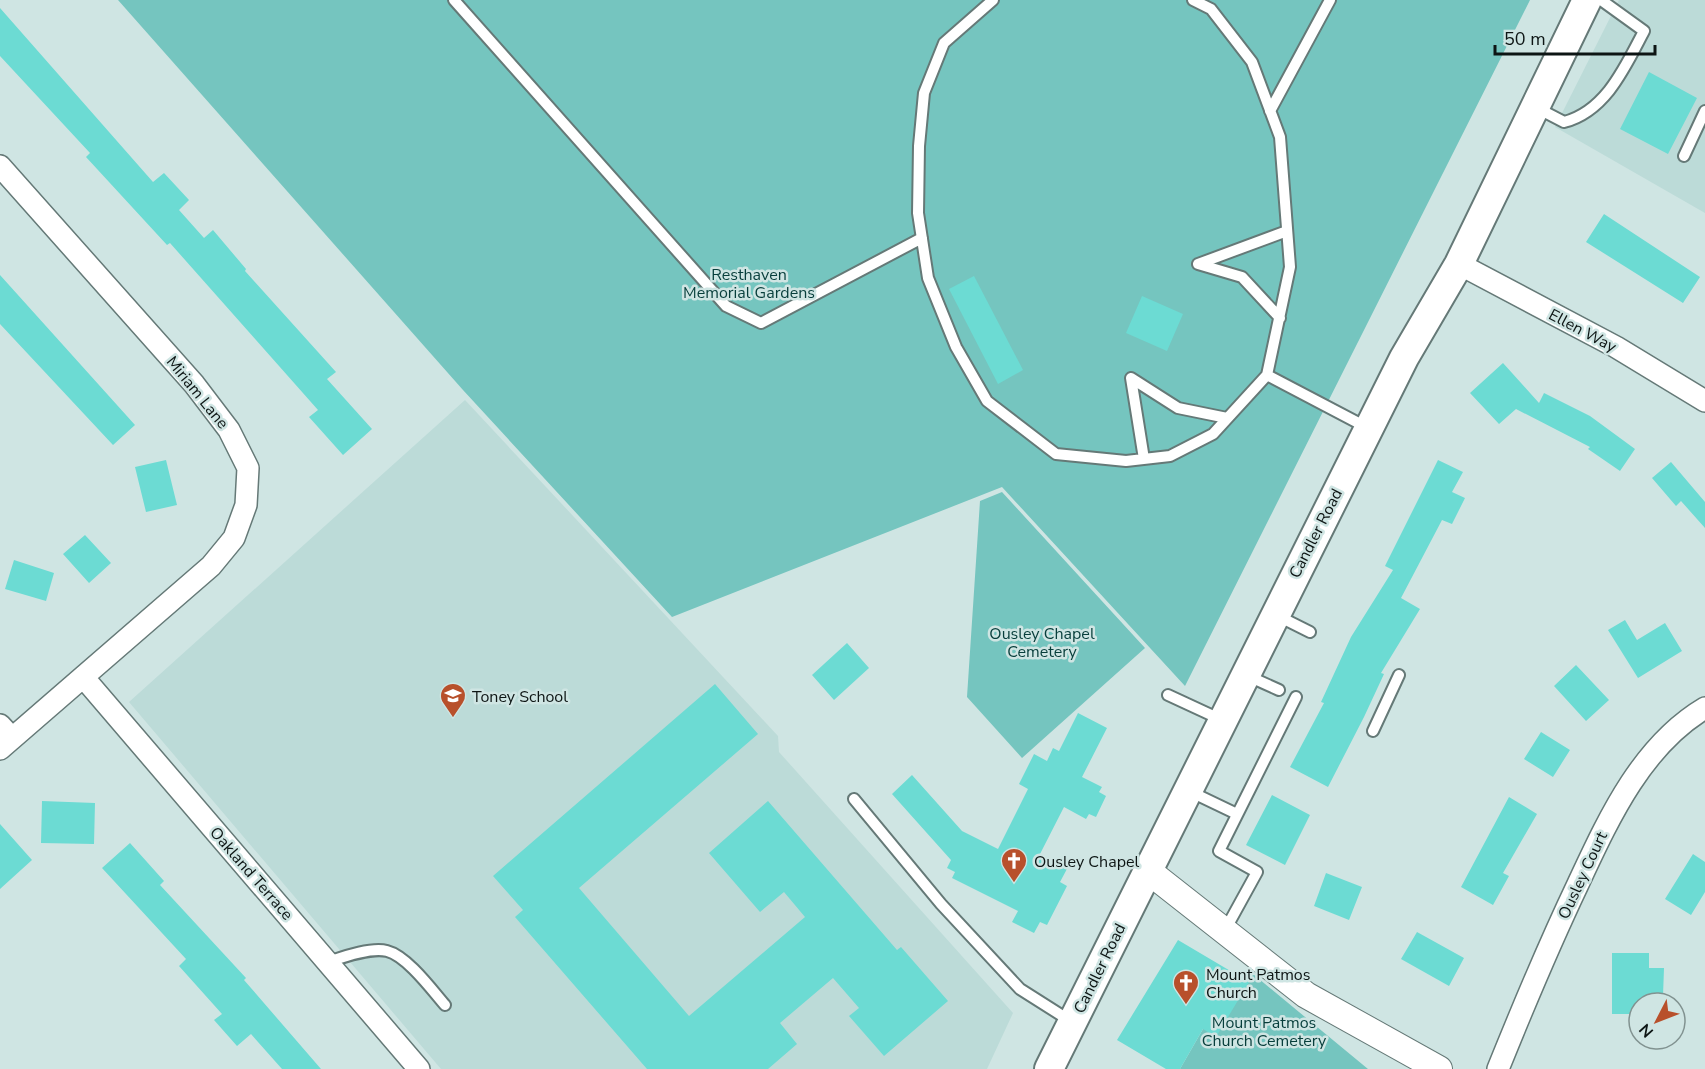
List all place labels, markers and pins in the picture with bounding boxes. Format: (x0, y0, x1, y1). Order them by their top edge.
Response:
school or university icon: Toney School (438, 681, 468, 719)
place label: Toney School (472, 686, 568, 708)
church icon: Ousley Chapel (999, 846, 1029, 884)
place label: Ousley Chapel (1034, 851, 1140, 873)
place label: Mount Patmos Church (1206, 964, 1310, 1004)
church icon: Mount Patmos Church (1171, 968, 1201, 1006)

